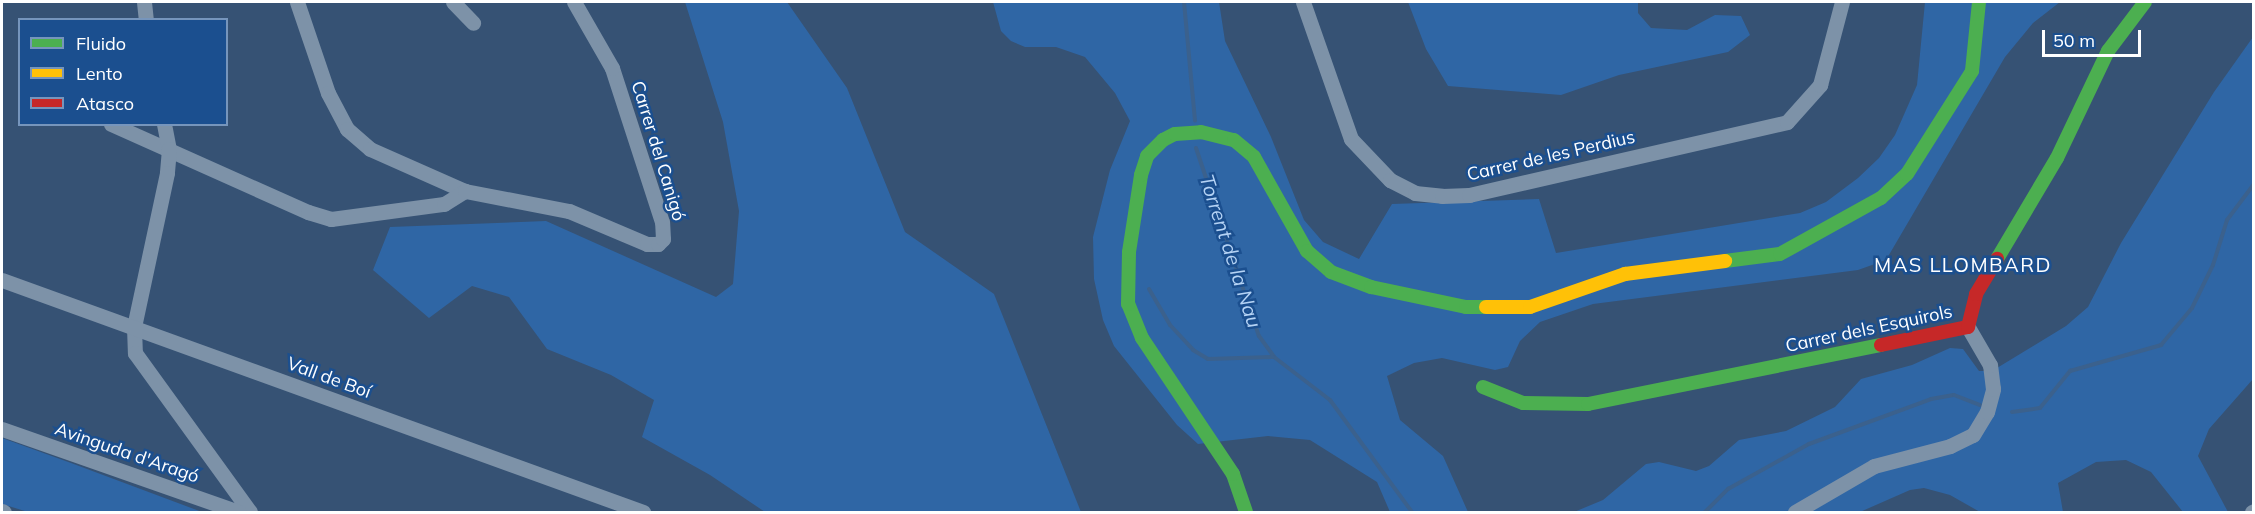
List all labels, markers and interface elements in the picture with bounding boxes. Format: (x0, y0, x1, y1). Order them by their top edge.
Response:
legend (18, 18, 228, 126)
scale bar (2045, 18, 2144, 56)
text: 50 m (2053, 29, 2095, 52)
text: Fluido (76, 32, 126, 55)
text: Lento (76, 62, 123, 85)
street label: Carrer del Canigó (626, 78, 690, 224)
text: Atasco (76, 92, 134, 115)
street label: Carrer de les Perdius (1465, 126, 1637, 186)
water label: Torrent de la Nau (1195, 171, 1267, 331)
district label: MAS LLOMBARD (1874, 252, 2052, 276)
street label: Carrer dels Esquirols (1784, 301, 1954, 357)
street label: Vall de Boí (284, 353, 374, 403)
street label: Avinguda d'Aragó (52, 418, 202, 488)

